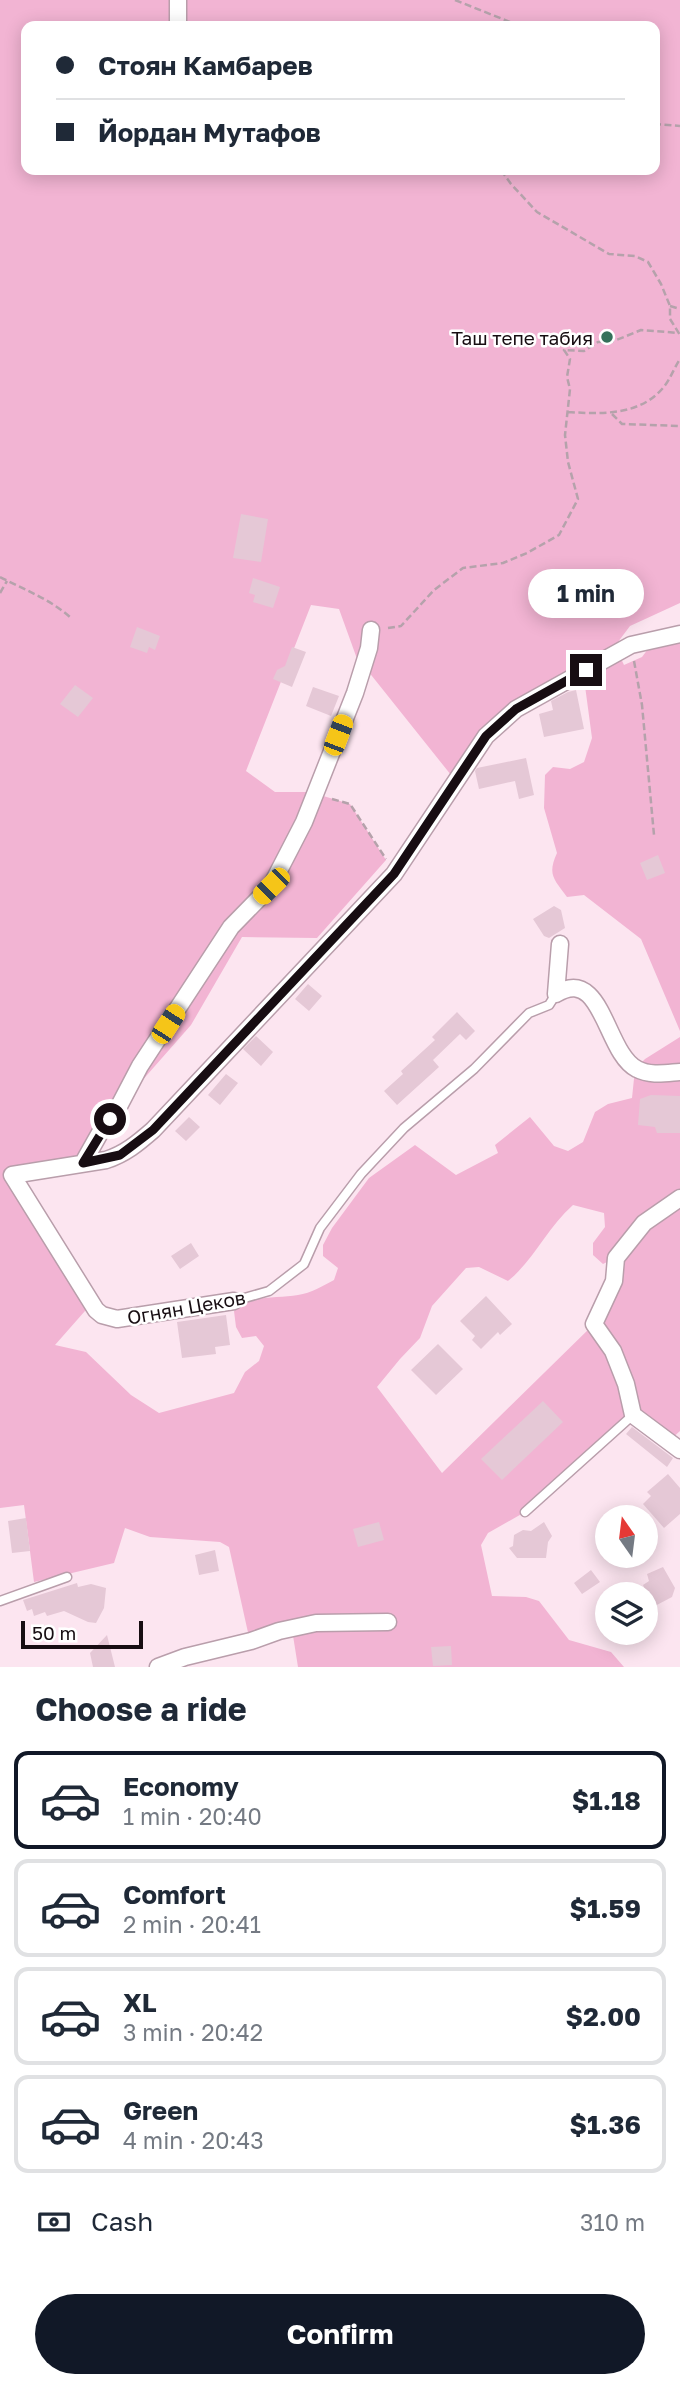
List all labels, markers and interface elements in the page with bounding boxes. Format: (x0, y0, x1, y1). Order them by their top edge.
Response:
text: Стоян Камбарев (98, 50, 313, 81)
text: Йордан Мутафов (98, 117, 321, 148)
place label: Таш тепе табия (451, 326, 593, 349)
marker: Таш тепе табия (599, 329, 615, 345)
callout: 1 min (528, 568, 644, 618)
text: 1 min (557, 579, 615, 607)
route end (570, 654, 602, 686)
car (321, 712, 356, 758)
car (249, 864, 294, 908)
car (148, 1001, 189, 1047)
route start (94, 1103, 126, 1135)
street label: Огнян Цеков (125, 1285, 247, 1329)
north arrow (595, 1505, 658, 1568)
map controls (595, 1505, 658, 1645)
button: layers (595, 1582, 658, 1645)
scale bar (21, 1618, 144, 1650)
text: 50 m (32, 1621, 76, 1644)
text: Choose a ride (35, 1690, 247, 1728)
icon: car (39, 1769, 102, 1832)
text: Economy (123, 1771, 239, 1802)
text: $1.18 (572, 1785, 641, 1816)
text: 1 min · 20:40 (123, 1802, 262, 1830)
icon: car (39, 1877, 102, 1940)
text: Comfort (123, 1879, 226, 1910)
text: $1.59 (569, 1893, 641, 1924)
text: 2 min · 20:41 (123, 1910, 261, 1938)
icon: car (39, 1985, 102, 2048)
text: XL (123, 1987, 157, 2018)
text: $2.00 (566, 2001, 641, 2032)
text: 3 min · 20:42 (123, 2018, 263, 2046)
icon: car (39, 2093, 102, 2156)
text: Green (123, 2095, 198, 2126)
text: $1.36 (569, 2109, 641, 2140)
text: 4 min · 20:43 (123, 2126, 264, 2154)
icon: cash (35, 2203, 73, 2241)
text: Cash (91, 2206, 153, 2237)
text: 310 m (580, 2208, 645, 2236)
button: Confirm (35, 2294, 645, 2374)

